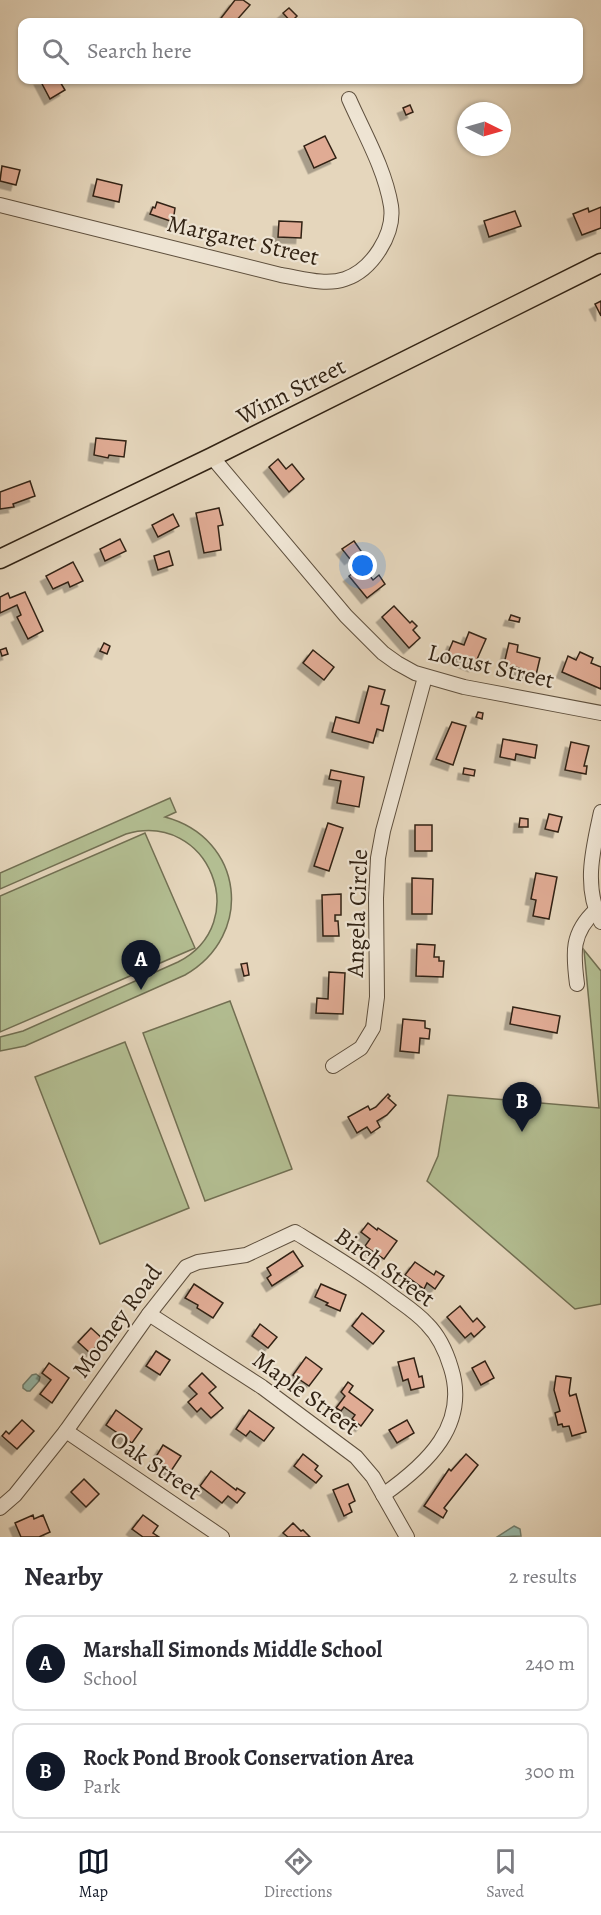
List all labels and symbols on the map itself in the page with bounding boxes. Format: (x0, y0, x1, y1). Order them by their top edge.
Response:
north arrow (457, 102, 511, 156)
street label: Margaret Street (164, 207, 322, 273)
street label: Winn Street (230, 350, 351, 433)
your location (348, 551, 377, 580)
street label: Locust Street (425, 636, 557, 696)
street label: Angela Circle (339, 848, 375, 979)
pin: A (122, 940, 160, 990)
pin: B (502, 1082, 542, 1132)
street label: Birch Street (328, 1220, 442, 1314)
street label: Mooney Road (65, 1258, 169, 1384)
street label: Maple Street (246, 1344, 366, 1443)
street label: Oak Street (104, 1423, 208, 1507)

